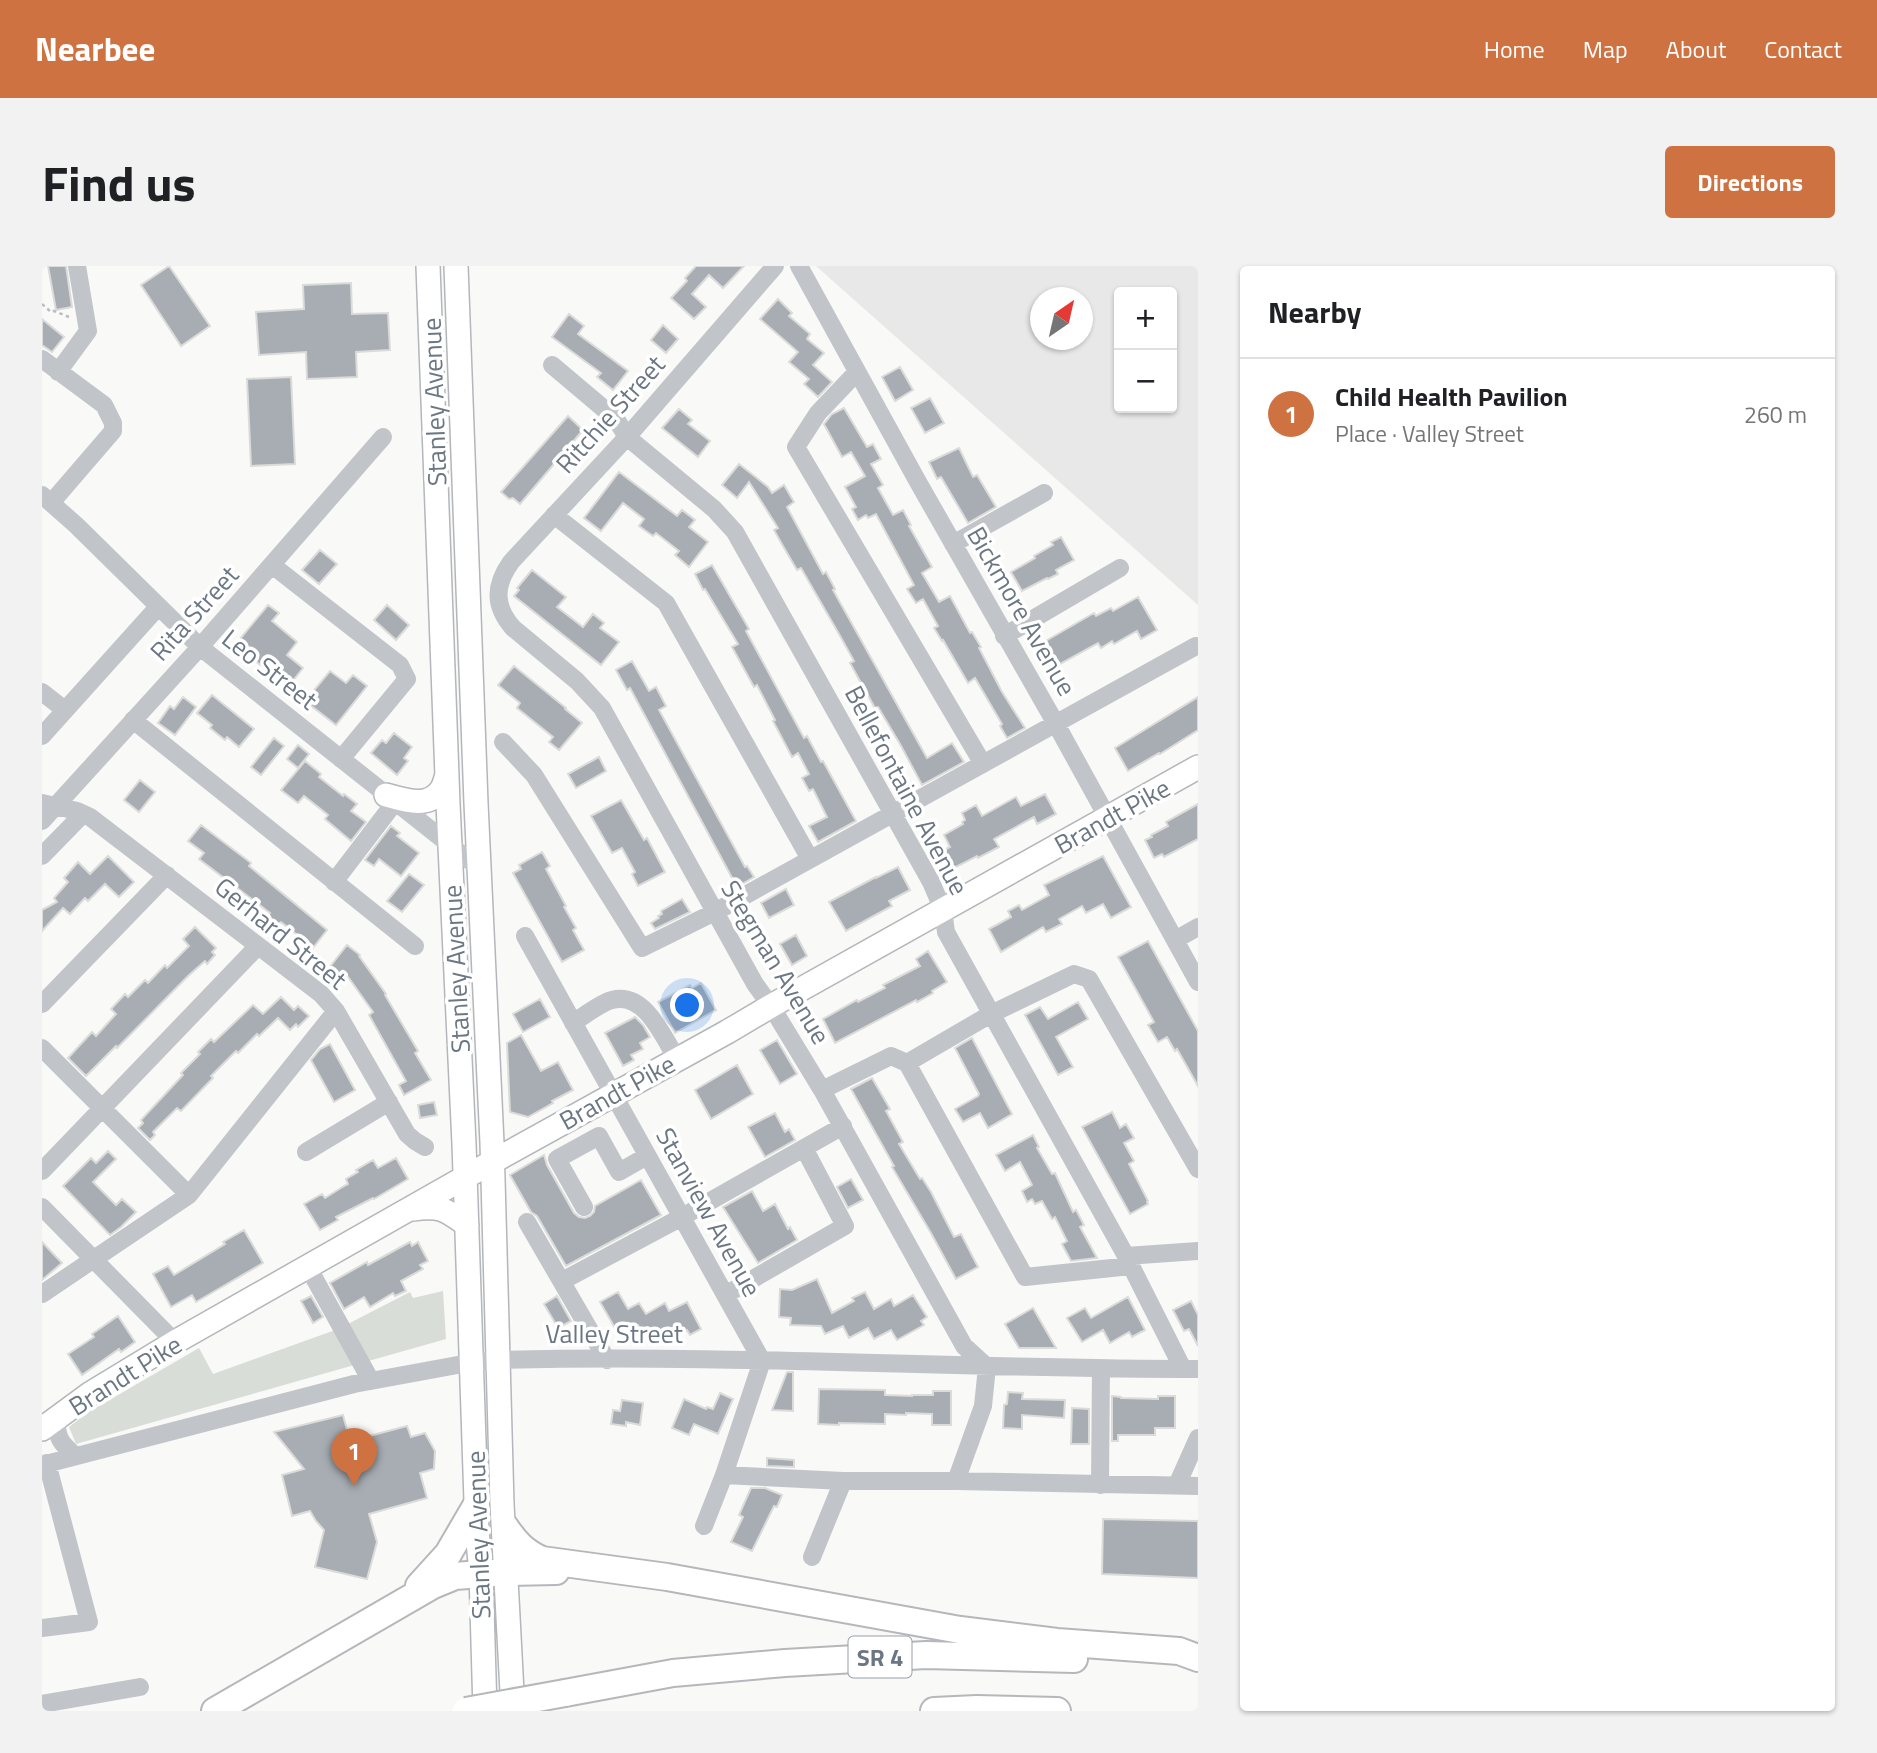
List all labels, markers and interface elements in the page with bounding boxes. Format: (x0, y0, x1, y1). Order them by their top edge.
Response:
text: Nearbee (35, 24, 155, 74)
text: Home (1484, 31, 1545, 67)
text: Map (1583, 31, 1628, 67)
text: About (1666, 31, 1726, 67)
text: Contact (1764, 31, 1842, 67)
text: Find us (42, 145, 196, 220)
button: Directions (1665, 146, 1835, 218)
north arrow (1030, 287, 1093, 350)
map controls (1114, 287, 1177, 413)
button: + (1114, 287, 1177, 350)
text: Nearby (1268, 289, 1361, 335)
street label: Stanley Avenue (412, 317, 456, 487)
street label: Ritchie Street (546, 346, 674, 482)
button: − (1114, 350, 1177, 413)
text: Child Health Pavilion (1335, 377, 1568, 416)
text: 1 (1285, 397, 1297, 432)
text: 260 m (1744, 397, 1807, 432)
text: Place · Valley Street (1335, 416, 1524, 451)
street label: Bickmore Avenue (958, 519, 1086, 703)
street label: Rita Street (140, 557, 248, 669)
street label: Leo Street (214, 619, 326, 719)
street label: Bellefontaine Avenue (835, 678, 979, 902)
street label: Brandt Pike (1047, 768, 1177, 864)
street label: Gerhard Street (206, 867, 356, 999)
street label: Stegman Avenue (712, 873, 840, 1051)
street label: Stanley Avenue (432, 884, 480, 1054)
your location (670, 988, 704, 1022)
street label: Brandt Pike (552, 1044, 682, 1140)
street label: Stanview Avenue (646, 1120, 772, 1304)
street label: Valley Street (545, 1314, 683, 1353)
street label: Brandt Pike (61, 1325, 189, 1425)
pin: 1 (331, 1428, 377, 1486)
street label: Stanley Avenue (456, 1450, 500, 1620)
road number: SR 4 (848, 1637, 912, 1678)

